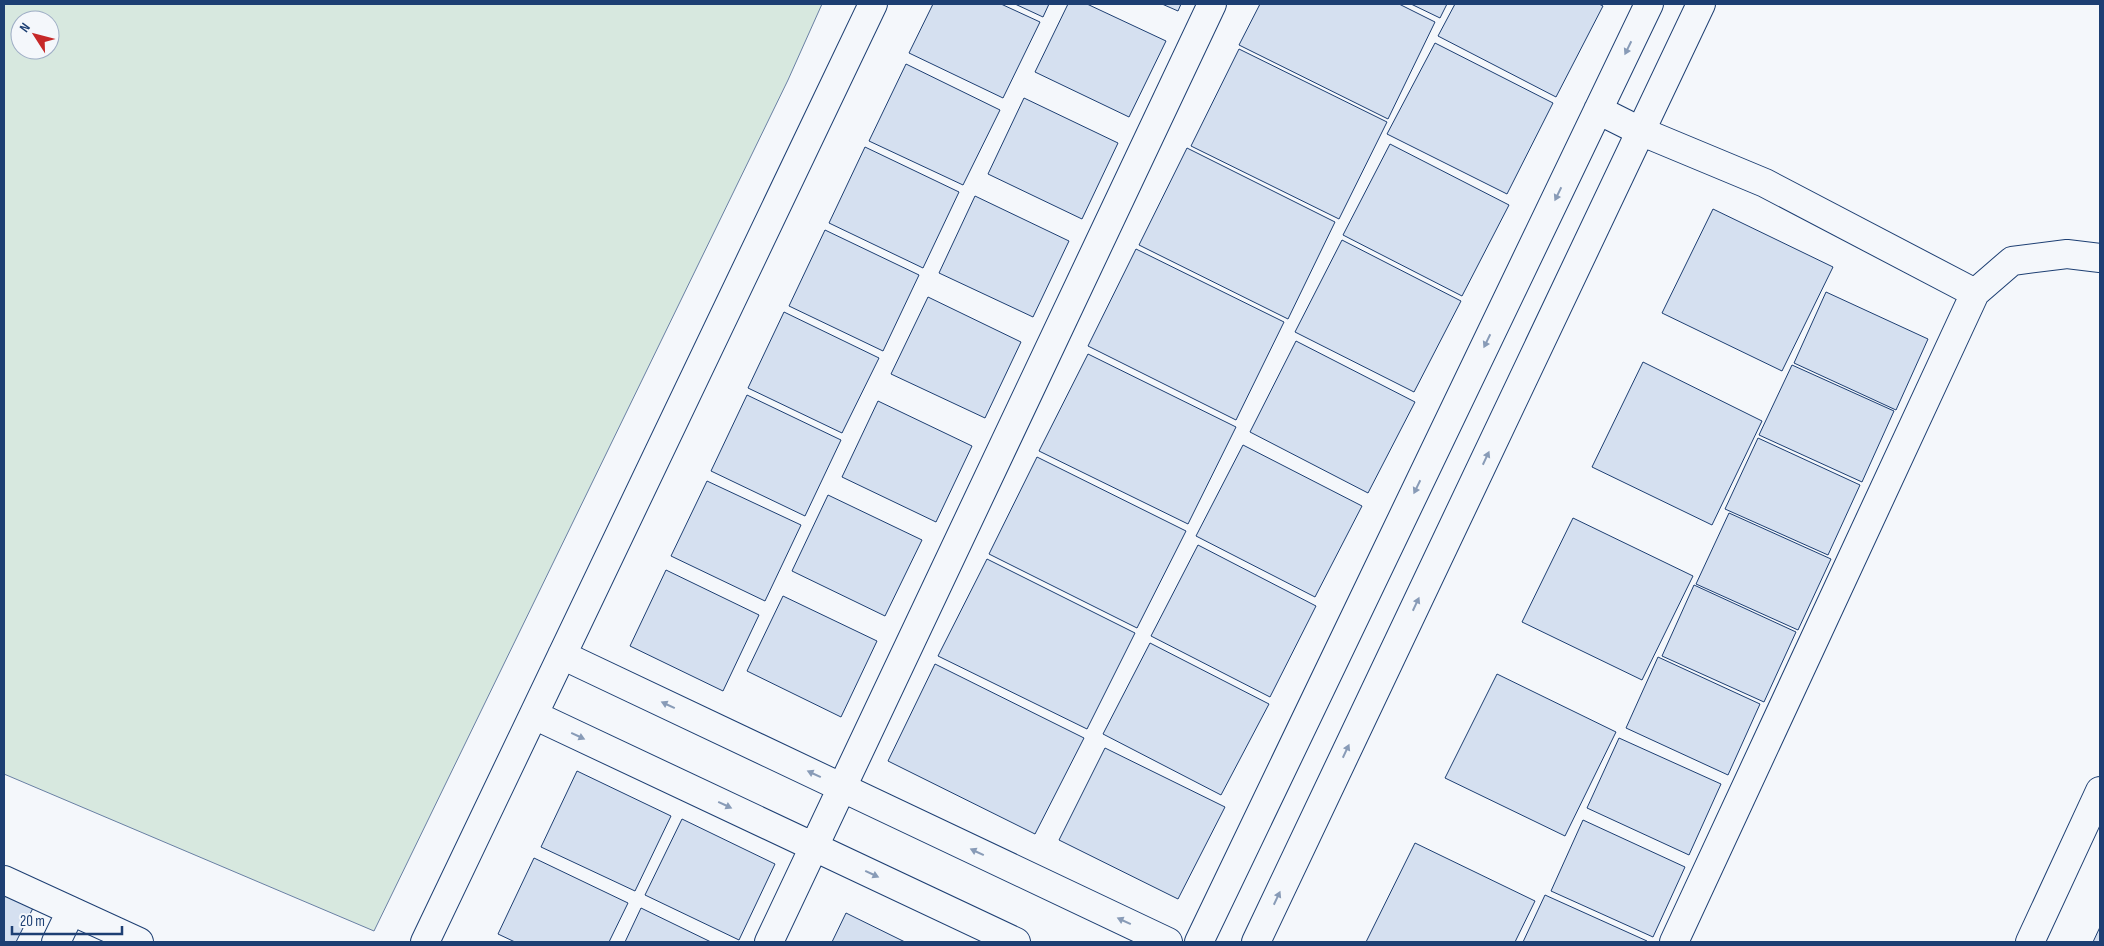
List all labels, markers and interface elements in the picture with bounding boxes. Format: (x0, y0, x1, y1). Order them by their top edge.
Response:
north arrow (10, 10, 60, 60)
text: N (16, 20, 34, 36)
one-way arrow (1624, 41, 1632, 55)
one-way arrow (1553, 187, 1561, 201)
one-way arrow (1483, 334, 1491, 348)
one-way arrow (1482, 451, 1490, 465)
one-way arrow (1413, 480, 1421, 494)
one-way arrow (1412, 597, 1420, 612)
one-way arrow (660, 701, 675, 709)
one-way arrow (571, 732, 585, 740)
one-way arrow (1343, 744, 1351, 758)
one-way arrow (807, 770, 821, 778)
one-way arrow (718, 801, 732, 809)
one-way arrow (970, 847, 984, 855)
one-way arrow (865, 871, 879, 879)
one-way arrow (1273, 891, 1281, 905)
scale bar (12, 904, 122, 936)
text: 20 m (20, 912, 45, 931)
one-way arrow (1117, 917, 1131, 925)

